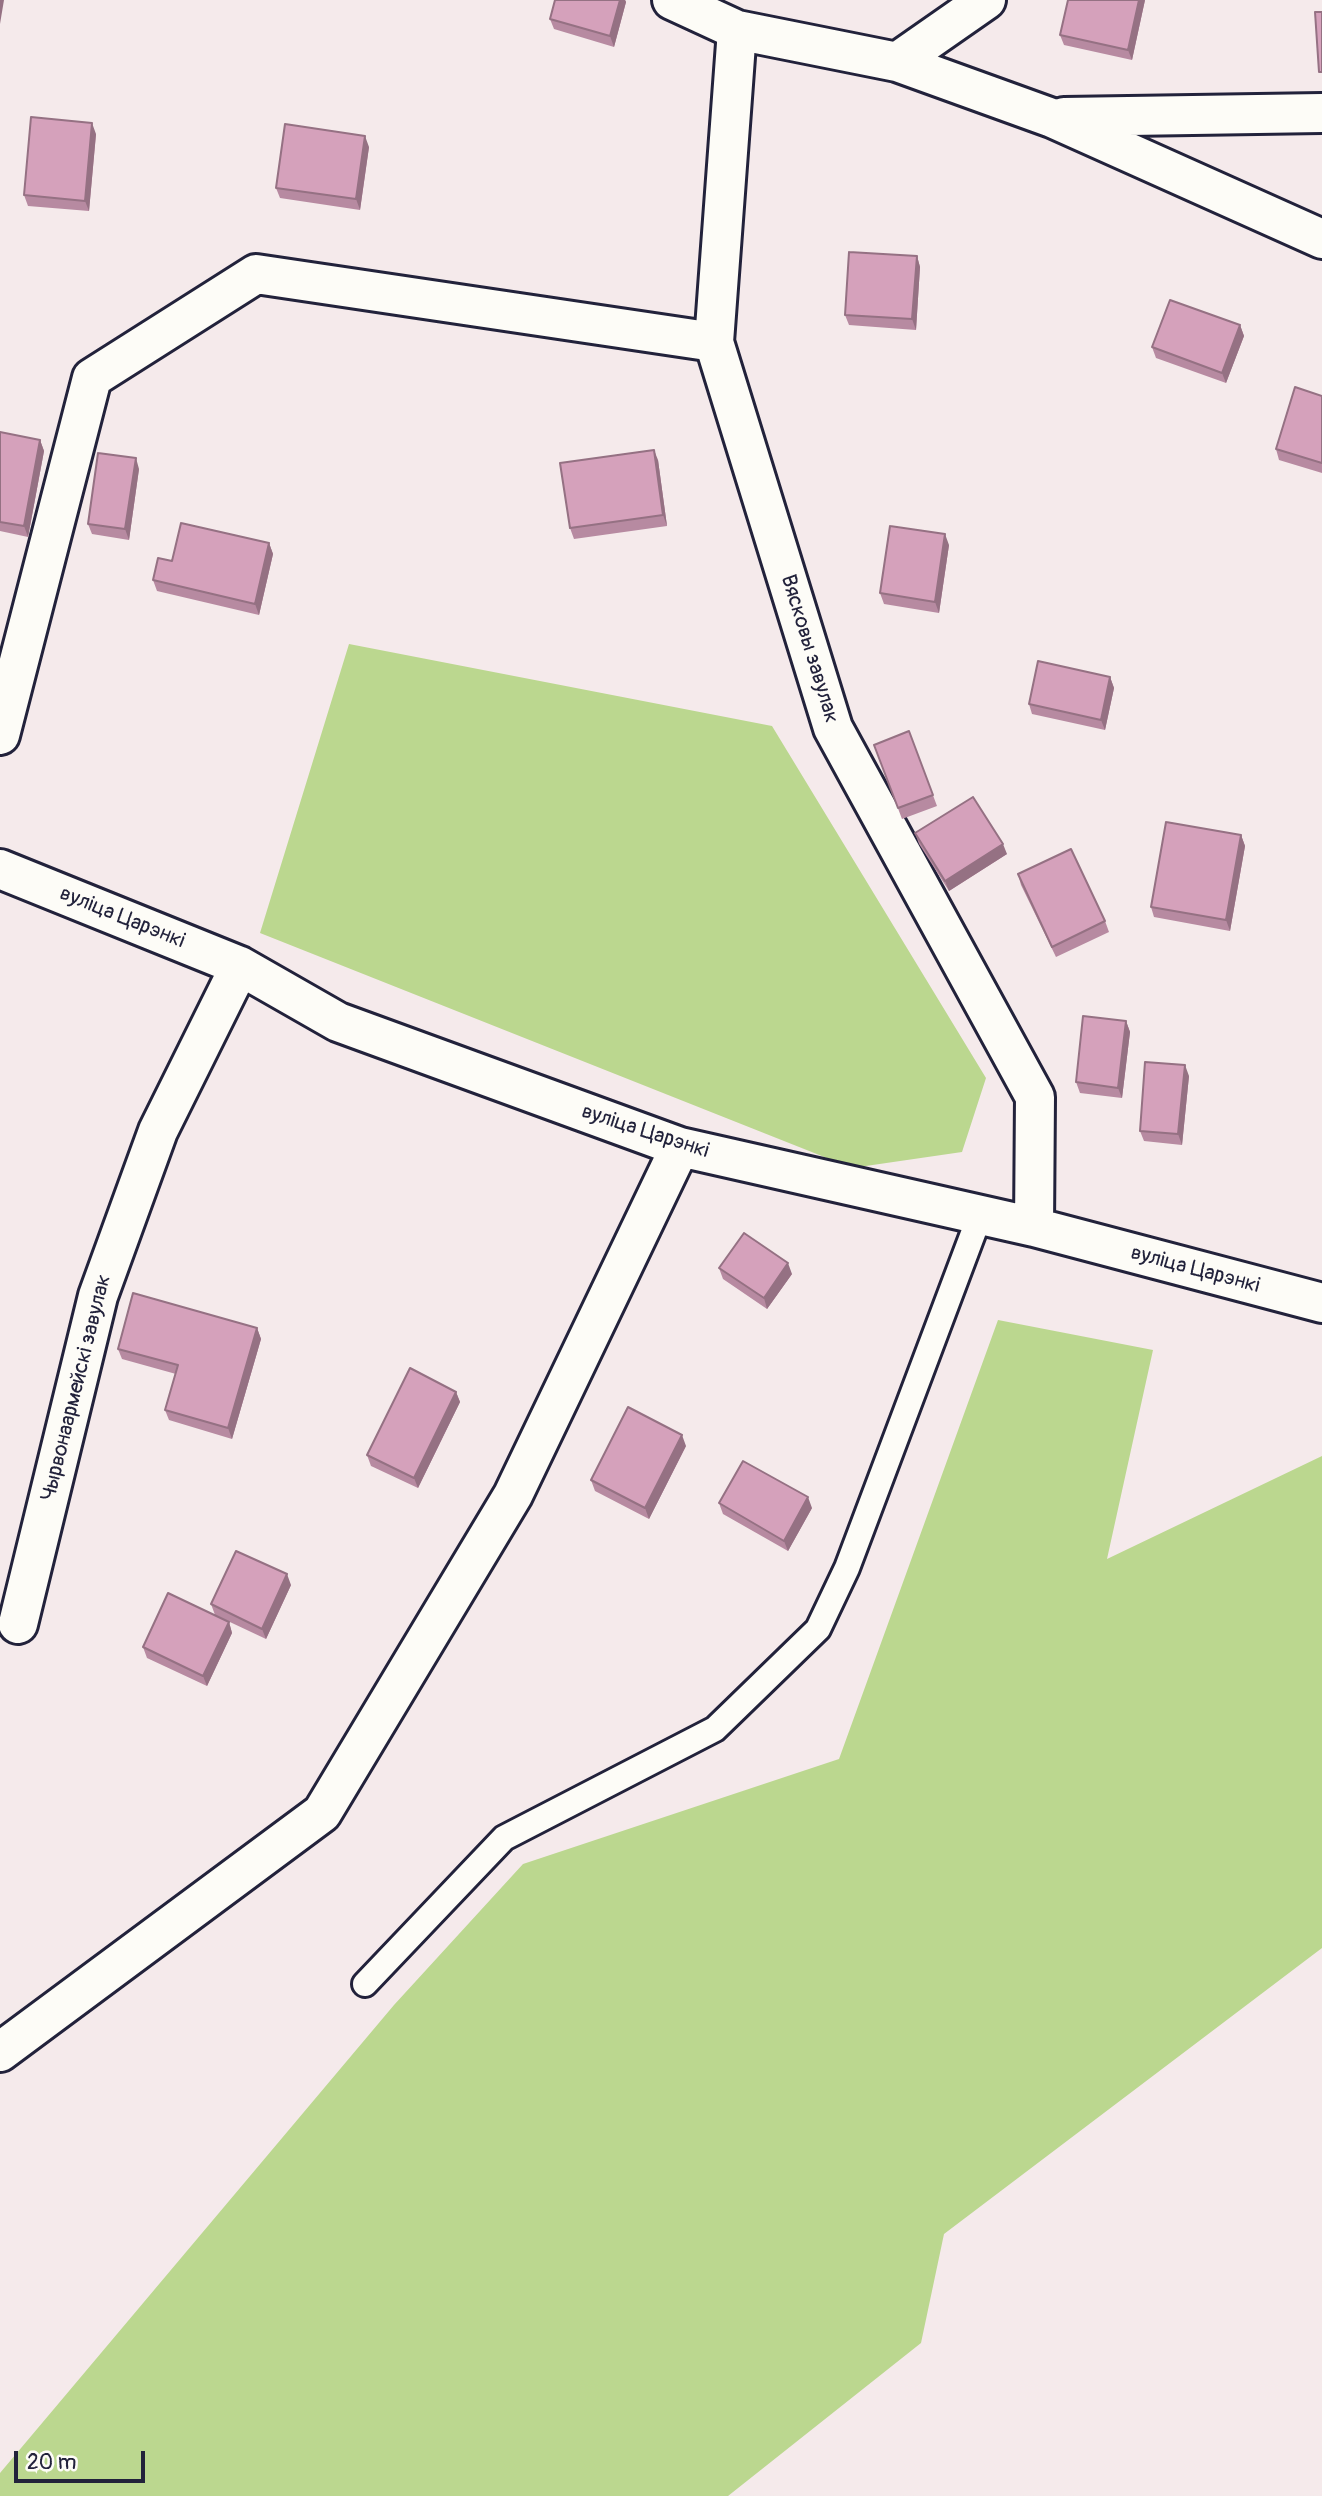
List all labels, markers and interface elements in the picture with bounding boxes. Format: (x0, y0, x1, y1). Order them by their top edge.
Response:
street label: Вясковы завулак (774, 572, 844, 726)
street label: вуліца Царэнкі (56, 882, 188, 954)
street label: вуліца Царэнкі (578, 1100, 712, 1164)
street label: вуліца Царэнкі (1128, 1241, 1262, 1299)
street label: Чырвонаармейскі завулак (37, 1272, 117, 1504)
scale bar (18, 2436, 149, 2480)
text: 20 m (27, 2449, 76, 2476)

